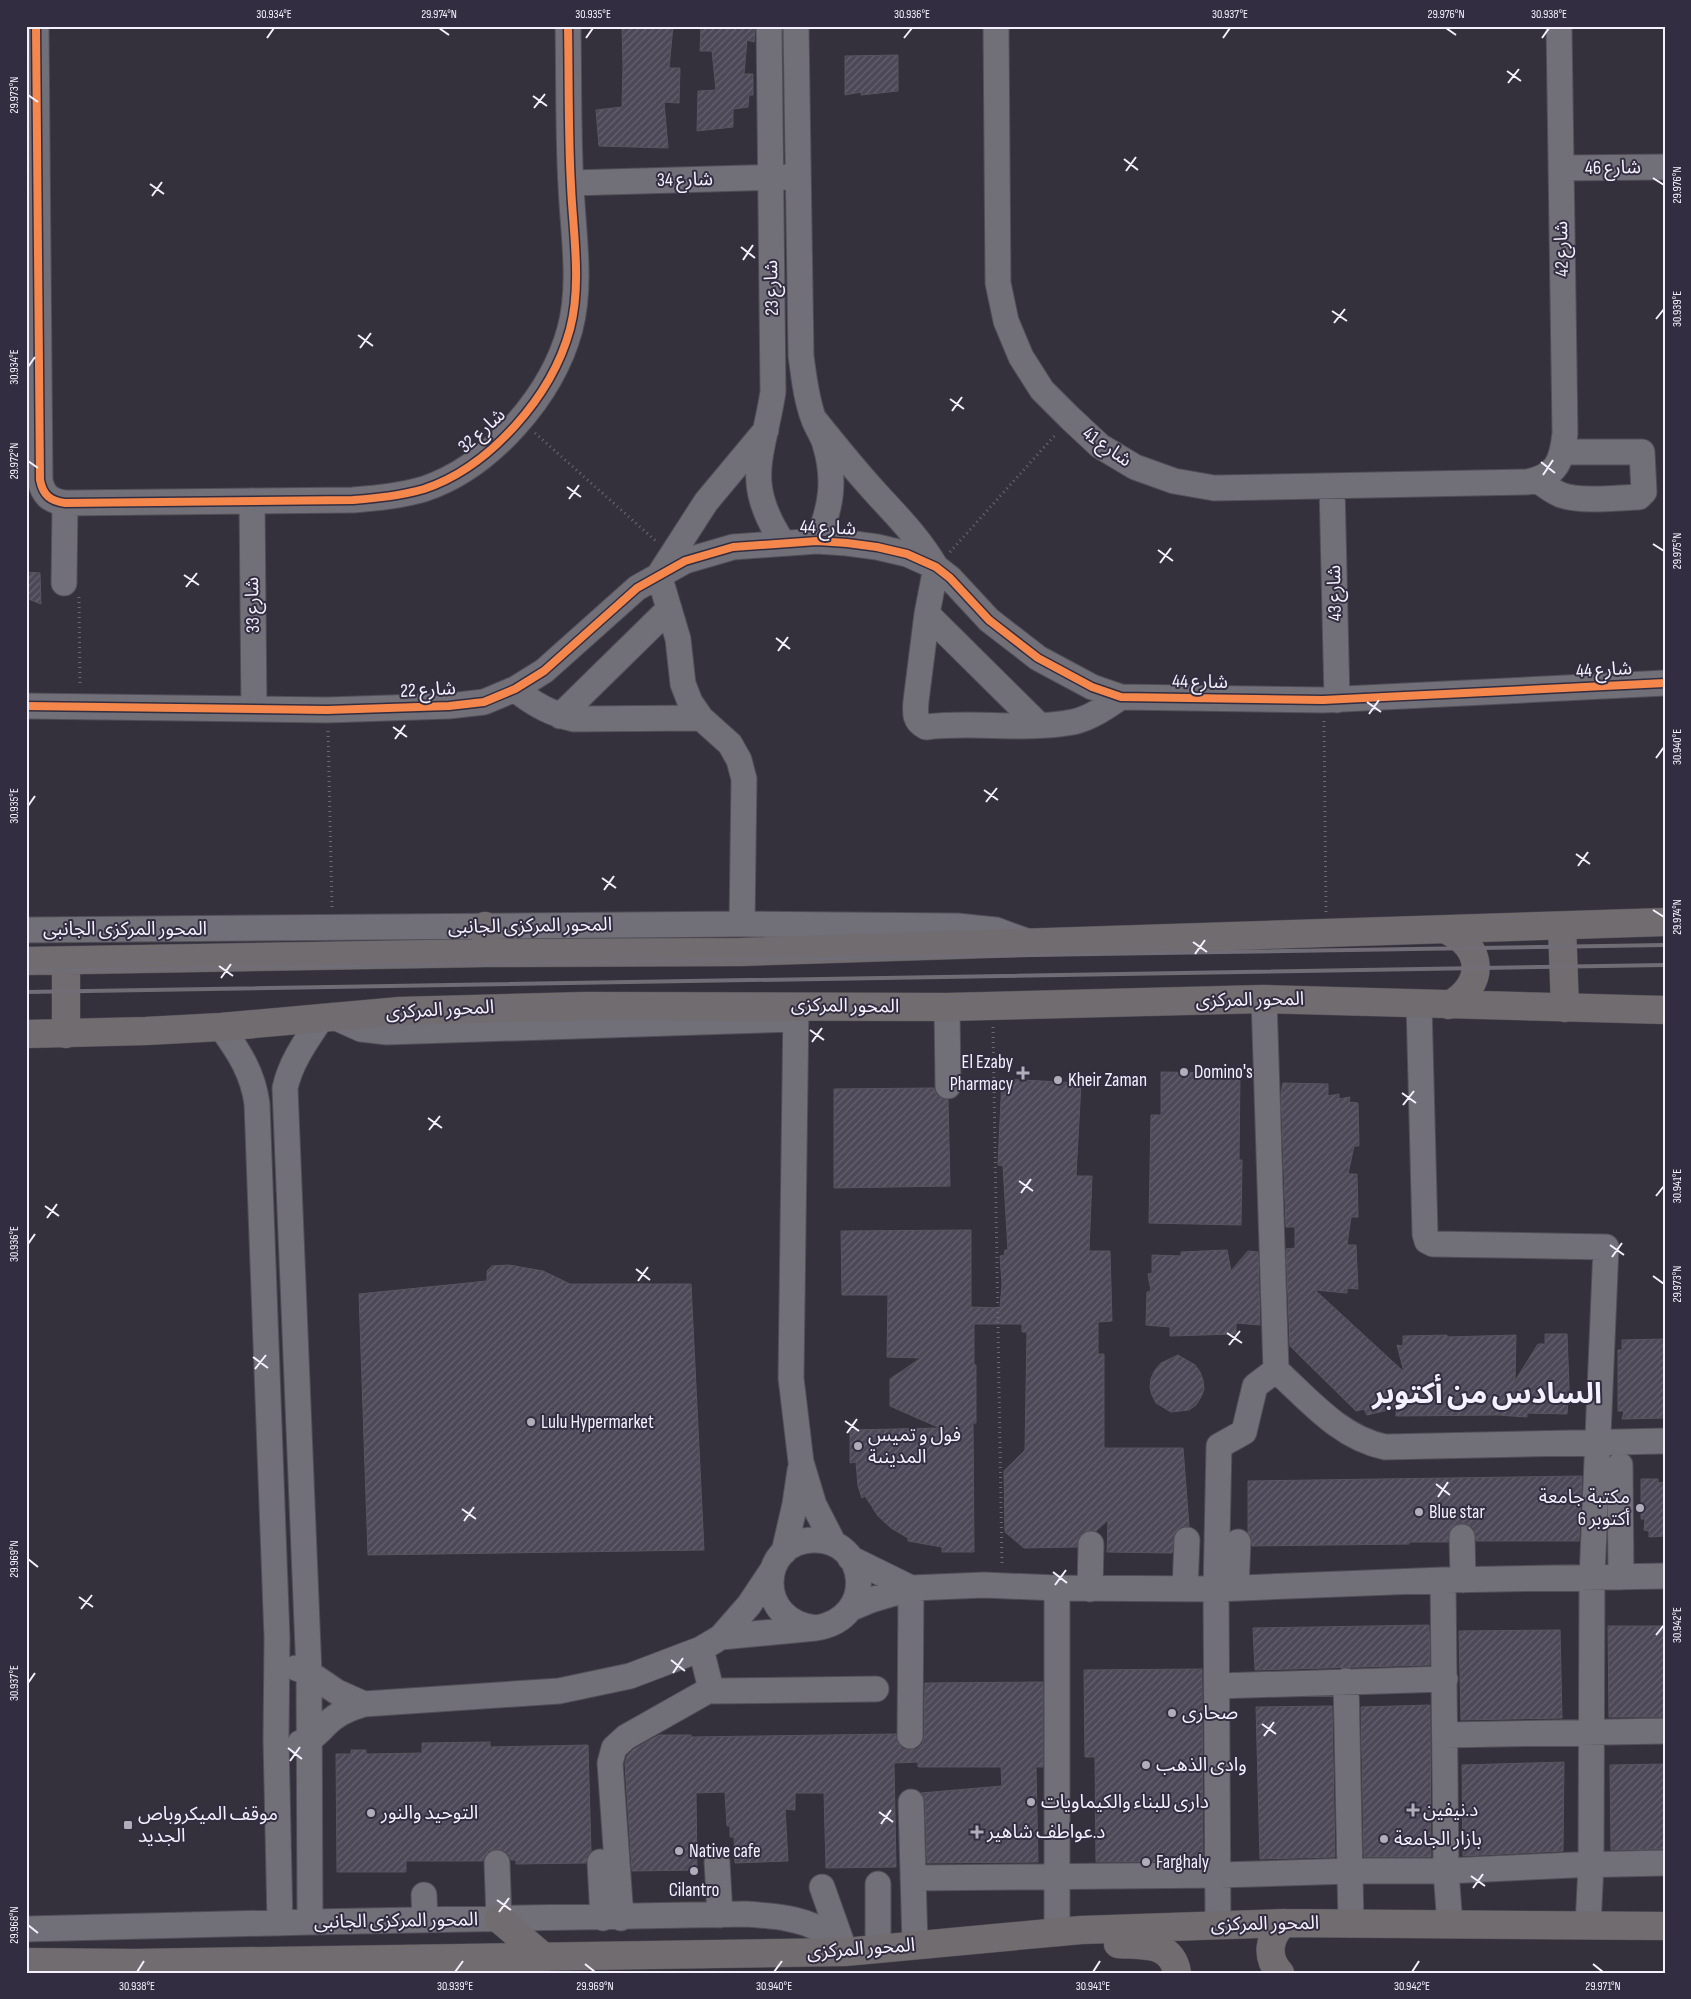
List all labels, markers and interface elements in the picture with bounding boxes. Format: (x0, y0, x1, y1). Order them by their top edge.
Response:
text: 30.934°E (256, 7, 292, 22)
text: 29.974°N (421, 7, 457, 22)
text: 30.935°E (575, 7, 611, 22)
text: 30.936°E (894, 7, 930, 22)
text: 30.937°E (1212, 7, 1248, 22)
text: 29.976°N (1427, 7, 1465, 22)
text: 30.938°E (1531, 7, 1567, 22)
text: 29.973°N (7, 77, 22, 113)
street label: شارع 46 (1585, 156, 1641, 181)
text: 29.976°N (1670, 166, 1685, 204)
street label: شارع 34 (657, 168, 713, 193)
street label: شارع 42 (1550, 221, 1575, 277)
street label: شارع 23 (760, 260, 785, 316)
text: 30.939°E (1670, 291, 1685, 327)
text: 30.934°E (7, 349, 22, 385)
street label: شارع 32 (454, 404, 511, 459)
street label: شارع 41 (1077, 422, 1136, 473)
text: 29.972°N (7, 443, 22, 479)
street label: شارع 44 (800, 516, 856, 541)
text: 29.975°N (1670, 533, 1685, 569)
street label: شارع 43 (1323, 565, 1348, 621)
street label: شارع 33 (241, 577, 266, 633)
street label: شارع 44 (1575, 657, 1633, 684)
street label: شارع 44 (1172, 670, 1228, 695)
street label: شارع 22 (400, 677, 456, 704)
text: 30.940°E (1670, 729, 1685, 765)
text: 30.935°E (7, 788, 22, 824)
text: 29.974°N (1670, 899, 1685, 935)
street label: المحور المركزى الجانبى (448, 913, 612, 939)
street label: المحور المركزى الجانبى (43, 918, 207, 941)
street label: المحور المركزى (1196, 988, 1304, 1012)
street label: المحور المركزى (791, 994, 899, 1018)
street label: المحور المركزى (385, 996, 495, 1024)
place label: El Ezaby Pharmacy (950, 1051, 1014, 1096)
place label: Domino's (1194, 1061, 1253, 1084)
marker: Domino's (1178, 1066, 1190, 1078)
marker: El Ezaby Pharmacy (1017, 1067, 1029, 1079)
place label: Kheir Zaman (1068, 1069, 1147, 1092)
marker: Kheir Zaman (1052, 1074, 1064, 1086)
text: 30.941°E (1670, 1169, 1685, 1203)
text: 30.936°E (7, 1226, 22, 1262)
text: 29.973°N (1670, 1266, 1685, 1302)
district label: السادس من أكتوبر (1370, 1373, 1602, 1412)
place label: Lulu Hypermarket (541, 1411, 654, 1434)
marker: Lulu Hypermarket (525, 1416, 537, 1428)
place label: فول و تميس المدينىة (868, 1424, 961, 1469)
marker: فول و تميس المدينىة (852, 1440, 864, 1452)
place label: مكتبة جامعة 6 أكتوبر (1539, 1486, 1630, 1531)
place label: Blue star (1429, 1501, 1485, 1524)
marker: مكتبة جامعة 6 أكتوبر (1634, 1502, 1646, 1514)
marker: Blue star (1413, 1506, 1425, 1518)
text: 29.969°N (7, 1540, 22, 1578)
text: 30.942°E (1670, 1607, 1685, 1643)
text: 30.937°E (7, 1665, 22, 1701)
place label: صحارى (1182, 1702, 1238, 1725)
marker: صحارى (1166, 1707, 1178, 1719)
place label: وادى الذهب (1156, 1754, 1247, 1777)
marker: وادى الذهب (1140, 1759, 1152, 1771)
place label: دارى للبناء والكيماويات (1041, 1791, 1209, 1814)
marker: دارى للبناء والكيماويات (1025, 1796, 1037, 1808)
place label: د.نيفين (1423, 1799, 1478, 1822)
place label: التوحيد والنور (380, 1802, 478, 1825)
place label: موقف الميكروباص الجديد (138, 1803, 278, 1848)
marker: د.نيفين (1407, 1804, 1419, 1816)
marker: التوحيد والنور (365, 1807, 377, 1819)
marker: موقف الميكروباص الجديد (122, 1819, 134, 1831)
place label: د.عواطف شاهير (986, 1821, 1105, 1844)
marker: د.عواطف شاهير (971, 1826, 983, 1838)
place label: بازار الجامعة (1394, 1828, 1482, 1851)
marker: بازار الجامعة (1378, 1833, 1390, 1845)
place label: Native cafe (689, 1840, 761, 1863)
marker: Native cafe (673, 1845, 685, 1857)
place label: Farghaly (1156, 1851, 1210, 1874)
marker: Farghaly (1140, 1856, 1152, 1868)
marker: Cilantro (688, 1865, 700, 1877)
place label: Cilantro (669, 1879, 719, 1902)
text: 29.968°N (7, 1906, 22, 1944)
street label: المحور المركزى الجانبى (314, 1908, 478, 1934)
street label: المحور المركزى (1211, 1912, 1319, 1936)
street label: المحور المركزى (806, 1934, 916, 1964)
text: 30.938°E (119, 1979, 155, 1994)
text: 30.939°E (437, 1979, 473, 1994)
text: 29.969°N (576, 1979, 614, 1994)
text: 30.940°E (756, 1979, 792, 1994)
text: 30.941°E (1076, 1979, 1110, 1994)
text: 30.942°E (1394, 1979, 1430, 1994)
text: 29.971°N (1585, 1979, 1621, 1994)

